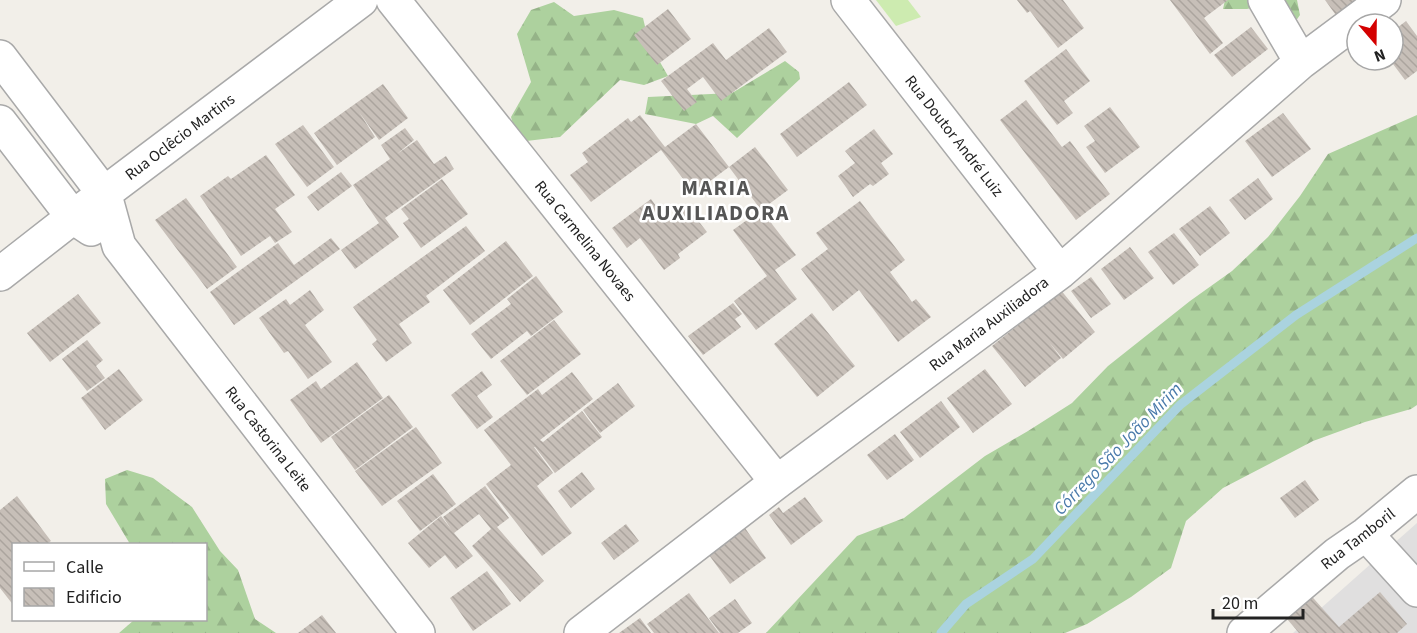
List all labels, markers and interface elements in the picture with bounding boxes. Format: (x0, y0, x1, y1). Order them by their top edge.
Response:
north arrow (1345, 12, 1405, 72)
text: N (1371, 43, 1389, 67)
street label: Rua Doutor André Luiz (900, 71, 1009, 202)
street label: Rua Oclêcio Martins (121, 88, 240, 186)
district label: MARIA AUXILIADORA (641, 172, 790, 229)
street label: Rua Carmelina Novaes (529, 176, 641, 306)
street label: Rua Maria Auxiliadora (925, 272, 1053, 376)
water label: Córrego São João Mirim (1048, 377, 1188, 521)
street label: Rua Castorina Leite (220, 382, 316, 496)
street label: Rua Tamboril (1316, 503, 1400, 575)
legend (12, 543, 207, 621)
text: Calle (66, 555, 104, 580)
scale bar (1213, 582, 1303, 620)
text: Edificio (66, 585, 122, 610)
text: 20 m (1222, 591, 1258, 616)

